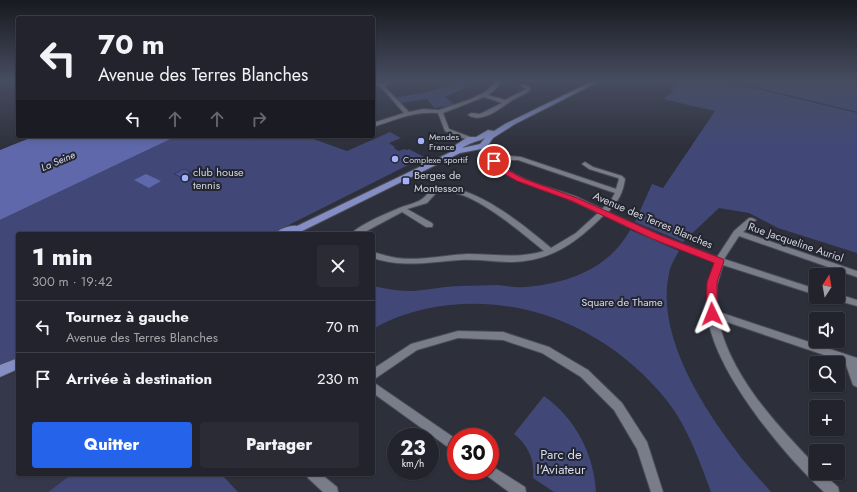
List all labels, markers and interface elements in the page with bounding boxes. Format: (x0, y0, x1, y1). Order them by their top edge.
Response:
text: 70 m (98, 24, 165, 65)
icon: left (32, 32, 84, 84)
text: Avenue des Terres Blanches (98, 62, 308, 88)
icon: left (122, 108, 144, 130)
icon: ahead (164, 108, 186, 130)
icon: ahead (206, 108, 228, 130)
icon: right (248, 108, 270, 130)
place label: Mendes France (429, 130, 459, 153)
marker: Mendes France (416, 136, 426, 146)
pin (477, 144, 511, 178)
water label: La Seine (39, 147, 77, 175)
icon: arrive (483, 150, 505, 172)
place label: Complexe sportif (403, 153, 468, 166)
marker: Complexe sportif (390, 154, 400, 164)
place label: club house tennis (193, 164, 244, 193)
place label: Berges de Montesson (414, 167, 464, 196)
marker: club house tennis (180, 173, 190, 183)
marker: Berges de Montesson (401, 176, 411, 186)
street label: Avenue des Terres Blanches (591, 188, 716, 253)
street label: Rue Jacqueline Auriol (746, 218, 846, 266)
text: 1 min (32, 239, 93, 274)
button: close (317, 245, 359, 287)
north arrow (809, 268, 845, 304)
map controls (809, 268, 845, 480)
text: 300 m · 19:42 (32, 272, 113, 291)
position arrow (691, 293, 733, 335)
park label: Square de Thame (581, 294, 663, 310)
text: Tournez à gauche (66, 306, 189, 328)
button: sound (809, 312, 845, 348)
icon: left (32, 316, 54, 338)
text: 70 m (326, 316, 359, 338)
text: Avenue des Terres Blanches (66, 328, 218, 347)
button: search (809, 356, 845, 392)
icon: arrive (32, 368, 54, 390)
text: Arrivée à destination (66, 368, 212, 390)
text: 230 m (317, 368, 359, 390)
button: + (809, 400, 845, 436)
button: Quitter (32, 422, 192, 468)
button: Partager (200, 422, 359, 468)
speed limit sign: 30 (447, 428, 499, 480)
text: 23 (400, 434, 426, 463)
button: − (809, 444, 845, 480)
park label: Parc de l'Aviateur (536, 445, 586, 479)
text: km/h (402, 456, 424, 471)

